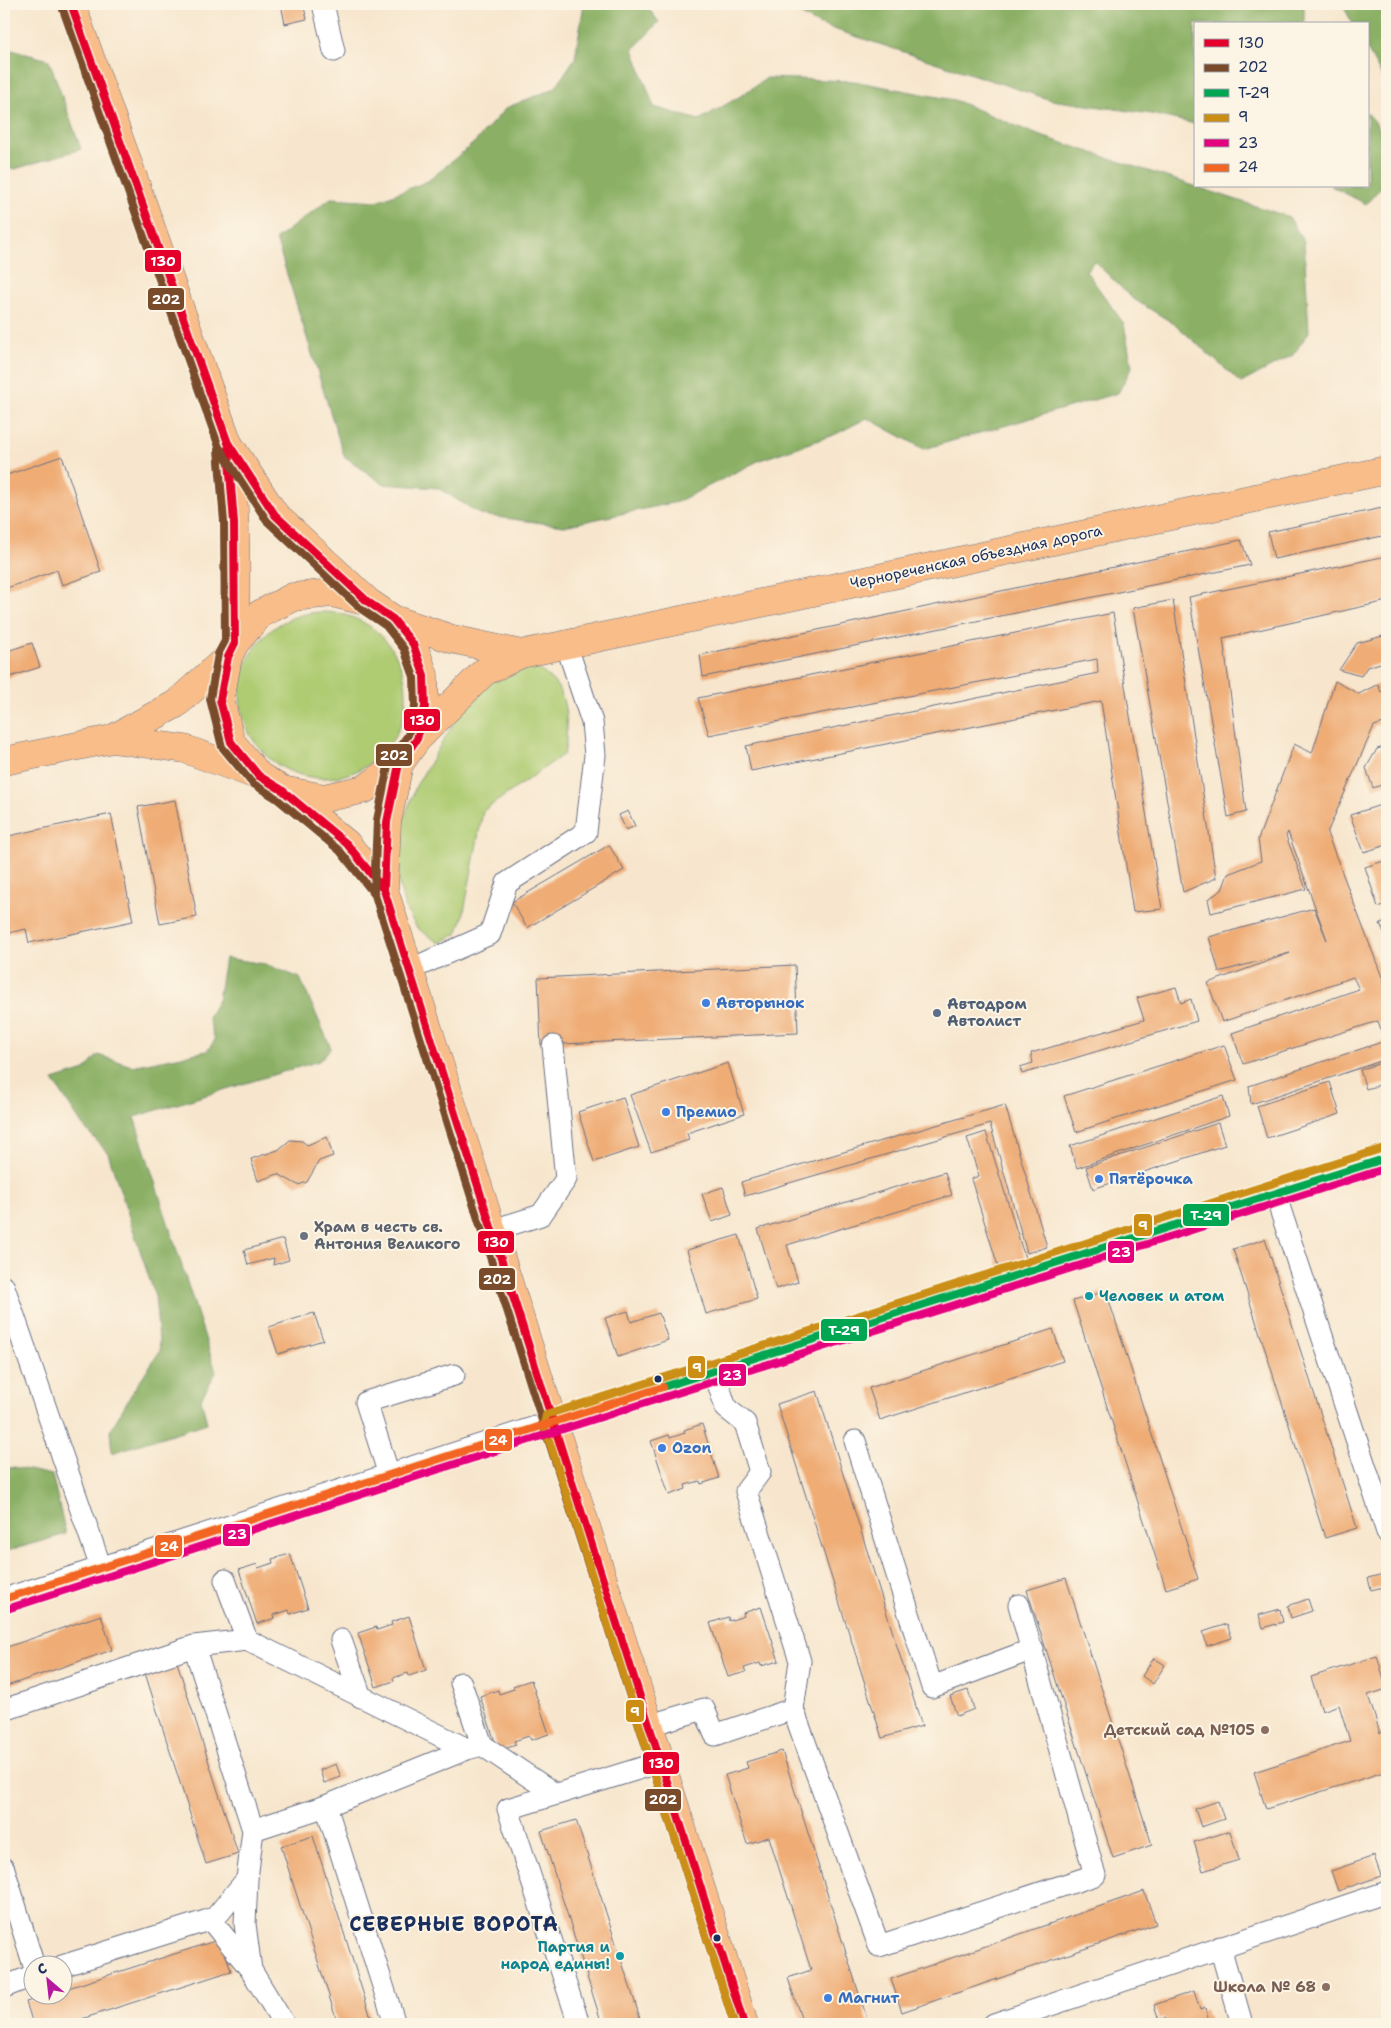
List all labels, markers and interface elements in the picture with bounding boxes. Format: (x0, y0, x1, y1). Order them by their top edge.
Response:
legend (1194, 22, 1368, 188)
text: 130 (1238, 33, 1264, 53)
text: 202 (1238, 57, 1268, 77)
text: Т-29 (1238, 83, 1270, 103)
text: 9 (1238, 107, 1249, 127)
text: 23 (1238, 133, 1258, 153)
text: 24 (1238, 157, 1258, 177)
line badge: 130 (144, 249, 182, 273)
text: 130 (150, 252, 176, 270)
line badge: 202 (147, 287, 185, 311)
text: 202 (152, 290, 180, 308)
street label: Чернореченская объездная дорога (848, 520, 1105, 594)
line badge: 130 (403, 708, 441, 732)
text: 130 (409, 711, 435, 729)
line badge: 202 (375, 743, 413, 767)
text: 202 (380, 746, 408, 764)
place label: Авторынок (716, 993, 805, 1013)
place label: Автодром Автолист (947, 994, 1027, 1031)
marker: Авторынок (700, 997, 712, 1009)
marker: Автодром Автолист (931, 1007, 943, 1019)
place label: Премио (676, 1102, 737, 1122)
marker: Премио (660, 1106, 672, 1118)
place label: Пятёрочка (1109, 1169, 1193, 1189)
marker: Пятёрочка (1093, 1173, 1105, 1185)
line badge: Т-29 (1182, 1203, 1230, 1227)
text: Т-29 (1190, 1206, 1222, 1224)
line badge: 9 (1133, 1213, 1153, 1237)
text: 9 (1138, 1216, 1148, 1234)
place label: Храм в честь св. Антония Великого (314, 1217, 461, 1254)
marker: Храм в честь св. Антония Великого (298, 1230, 310, 1242)
line badge: 130 (477, 1230, 515, 1254)
text: 130 (483, 1233, 509, 1251)
line badge: 23 (1107, 1240, 1135, 1264)
text: 23 (1111, 1243, 1131, 1261)
line badge: 202 (478, 1267, 516, 1291)
text: 202 (483, 1270, 511, 1288)
place label: Человек и атом (1099, 1286, 1225, 1306)
marker: Человек и атом (1083, 1290, 1095, 1302)
line badge: Т-29 (820, 1318, 868, 1342)
text: Т-29 (828, 1321, 860, 1339)
line badge: 9 (687, 1355, 706, 1379)
text: 9 (692, 1358, 702, 1376)
line badge: 23 (718, 1363, 747, 1387)
text: 23 (722, 1366, 742, 1384)
unlabelled marker (653, 1374, 663, 1384)
line badge: 24 (484, 1428, 513, 1452)
text: 24 (488, 1431, 508, 1449)
place label: Ozon (672, 1438, 712, 1458)
marker: Ozon (656, 1442, 668, 1454)
line badge: 23 (222, 1523, 251, 1547)
text: 23 (227, 1525, 247, 1543)
line badge: 24 (154, 1534, 183, 1558)
text: 24 (159, 1537, 179, 1555)
line badge: 9 (625, 1699, 645, 1723)
text: 9 (630, 1702, 640, 1720)
place label: Детский сад №105 (1104, 1720, 1255, 1740)
marker: Детский сад №105 (1259, 1724, 1271, 1736)
line badge: 130 (642, 1751, 680, 1775)
text: 130 (648, 1754, 674, 1772)
line badge: 202 (644, 1788, 682, 1812)
text: 202 (649, 1790, 677, 1808)
district label: СЕВЕРНЫЕ ВОРОТА (349, 1911, 559, 1937)
unlabelled marker (712, 1933, 722, 1943)
place label: Партия и народ едины! (501, 1937, 611, 1974)
marker: Партия и народ едины! (614, 1950, 626, 1962)
north arrow (22, 1956, 72, 2006)
text: С (34, 1959, 50, 1978)
place label: Школа № 68 (1213, 1977, 1316, 1997)
marker: Школа № 68 (1320, 1981, 1332, 1993)
place label: Магнит (838, 1988, 899, 2008)
marker: Магнит (822, 1992, 834, 2004)

